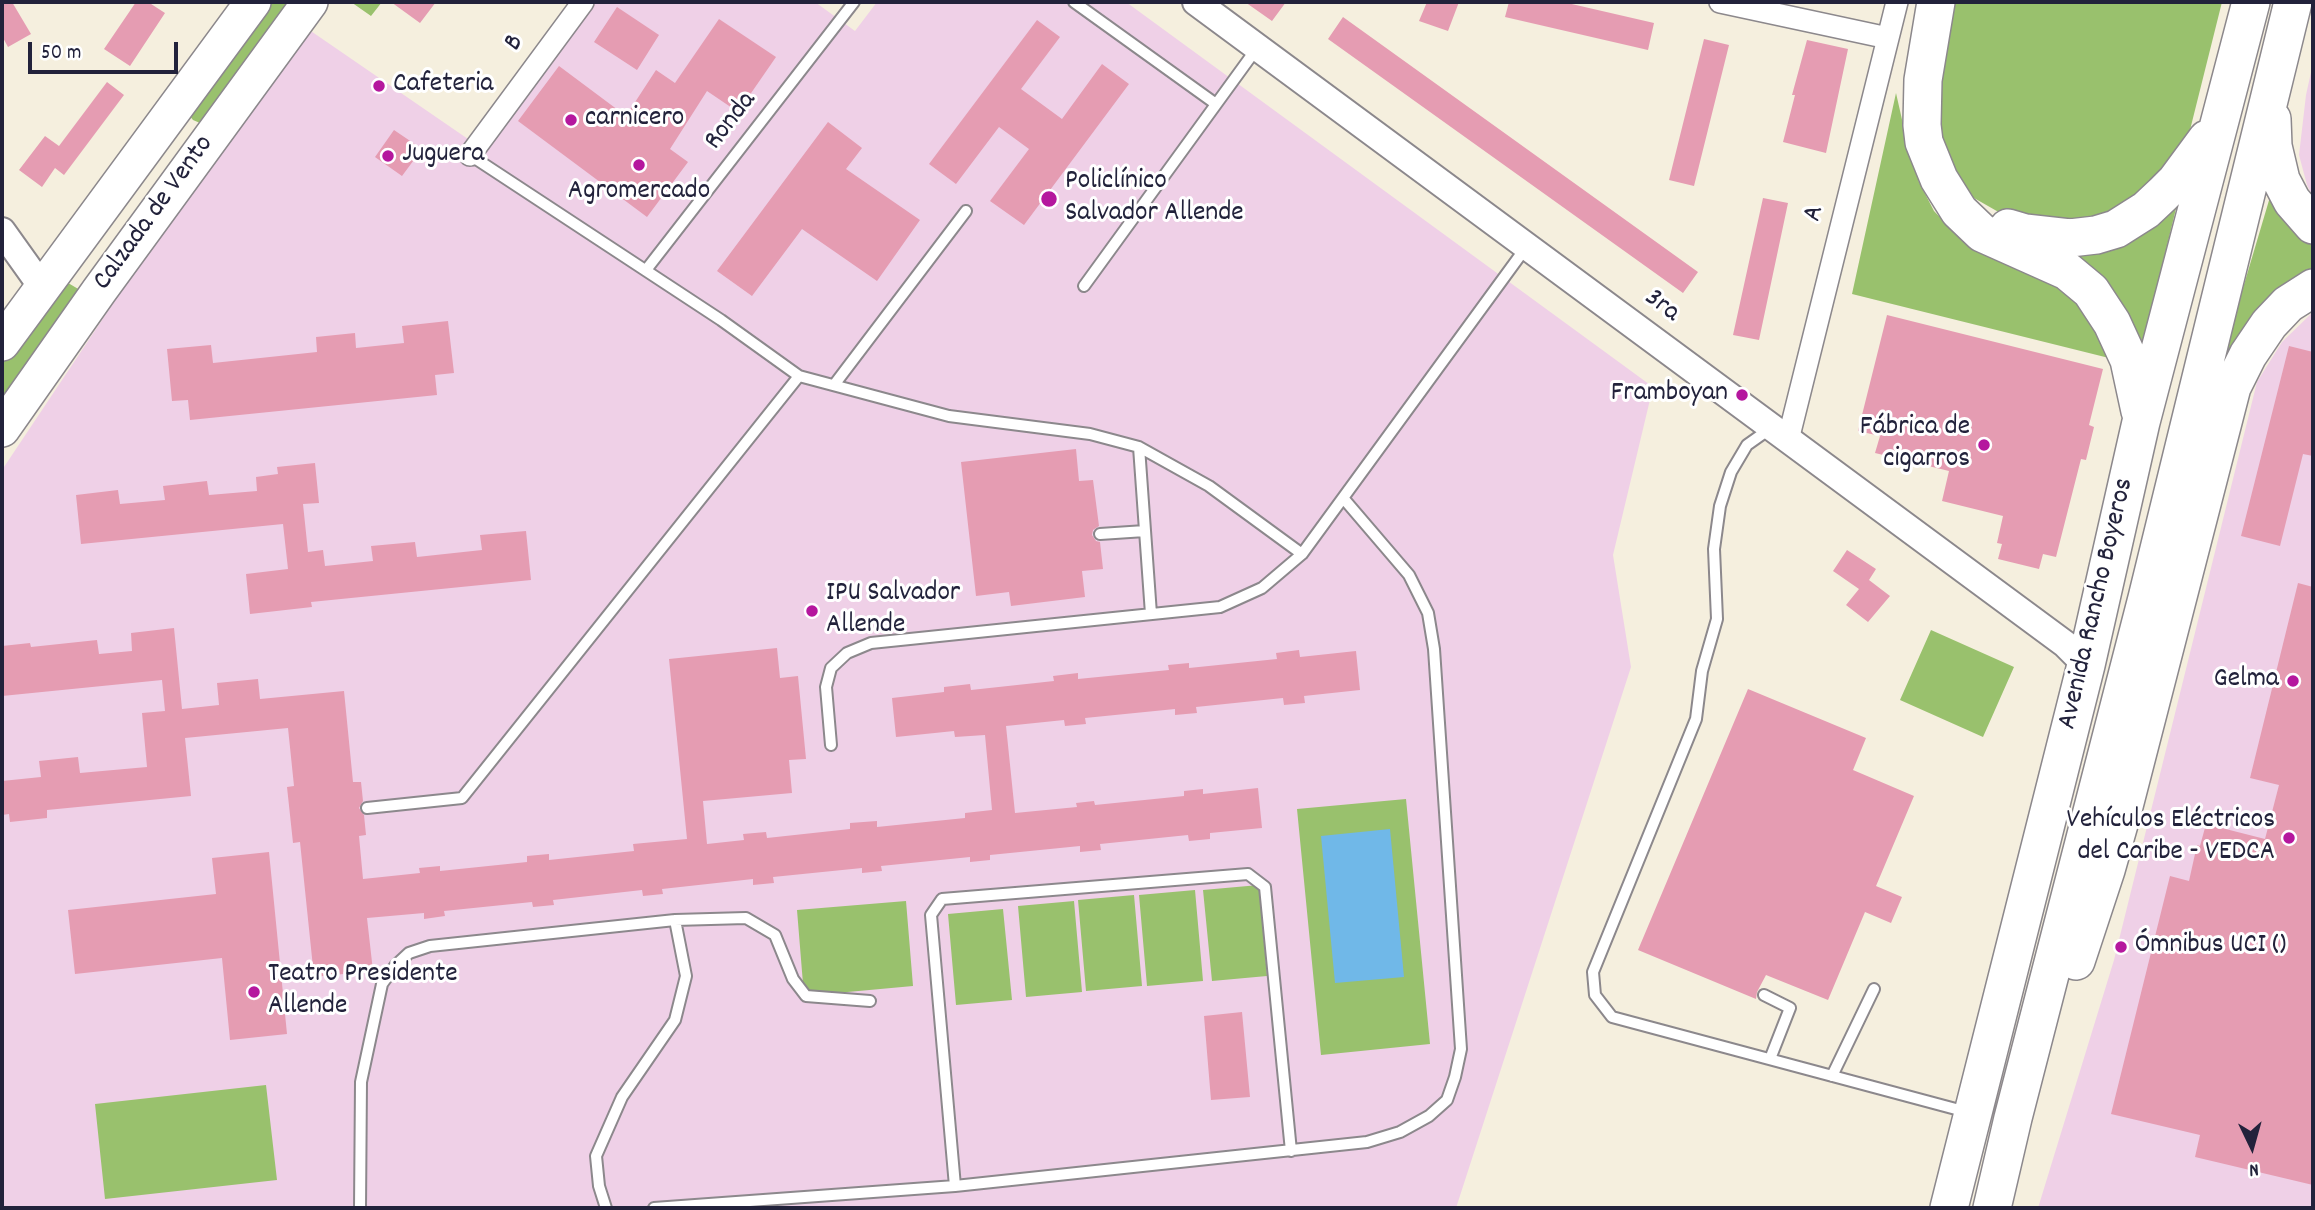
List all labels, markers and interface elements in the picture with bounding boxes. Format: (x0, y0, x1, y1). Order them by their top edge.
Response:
scale bar (32, 28, 182, 72)
street label: B (499, 29, 533, 59)
text: 50 m (41, 39, 81, 69)
place label: Cafeteria (393, 69, 493, 103)
marker: Cafeteria (371, 78, 387, 94)
street label: Ronda (699, 86, 765, 158)
place label: carnicero (585, 103, 684, 137)
marker: carnicero (563, 112, 579, 128)
street label: Calzada de Vento (87, 130, 223, 298)
place label: Juguera (402, 139, 484, 173)
marker: Juguera (380, 148, 396, 164)
marker: Agromercado (631, 157, 647, 173)
place label: Policlínico Salvador Allende (1065, 166, 1244, 232)
place label: Agromercado (568, 176, 710, 210)
marker: Policlínico Salvador Allende (1039, 189, 1059, 209)
street label: A (1798, 203, 1834, 225)
street label: 3ra (1637, 283, 1685, 331)
place label: Framboyan (1611, 378, 1728, 412)
marker: Framboyan (1734, 387, 1750, 403)
place label: Fábrica de cigarros (1860, 412, 1970, 478)
marker: Fábrica de cigarros (1976, 437, 1992, 453)
street label: Avenida Rancho Boyeros (2053, 475, 2143, 733)
place label: IPU Salvador Allende (826, 578, 960, 644)
marker: IPU Salvador Allende (804, 603, 820, 619)
place label: Gelma (2214, 664, 2279, 698)
marker: Gelma (2285, 673, 2301, 689)
place label: Vehículos Eléctricos del Caribe - VEDCA (2067, 805, 2275, 871)
marker: Vehículos Eléctricos del Caribe - VEDCA (2281, 830, 2297, 846)
place label: Ómnibus UCI () (2135, 930, 2286, 964)
marker: Ómnibus UCI () (2113, 939, 2129, 955)
place label: Teatro Presidente Allende (268, 959, 458, 1025)
marker: Teatro Presidente Allende (246, 984, 262, 1000)
north arrow (2217, 1112, 2287, 1182)
text: N (2248, 1155, 2260, 1182)

